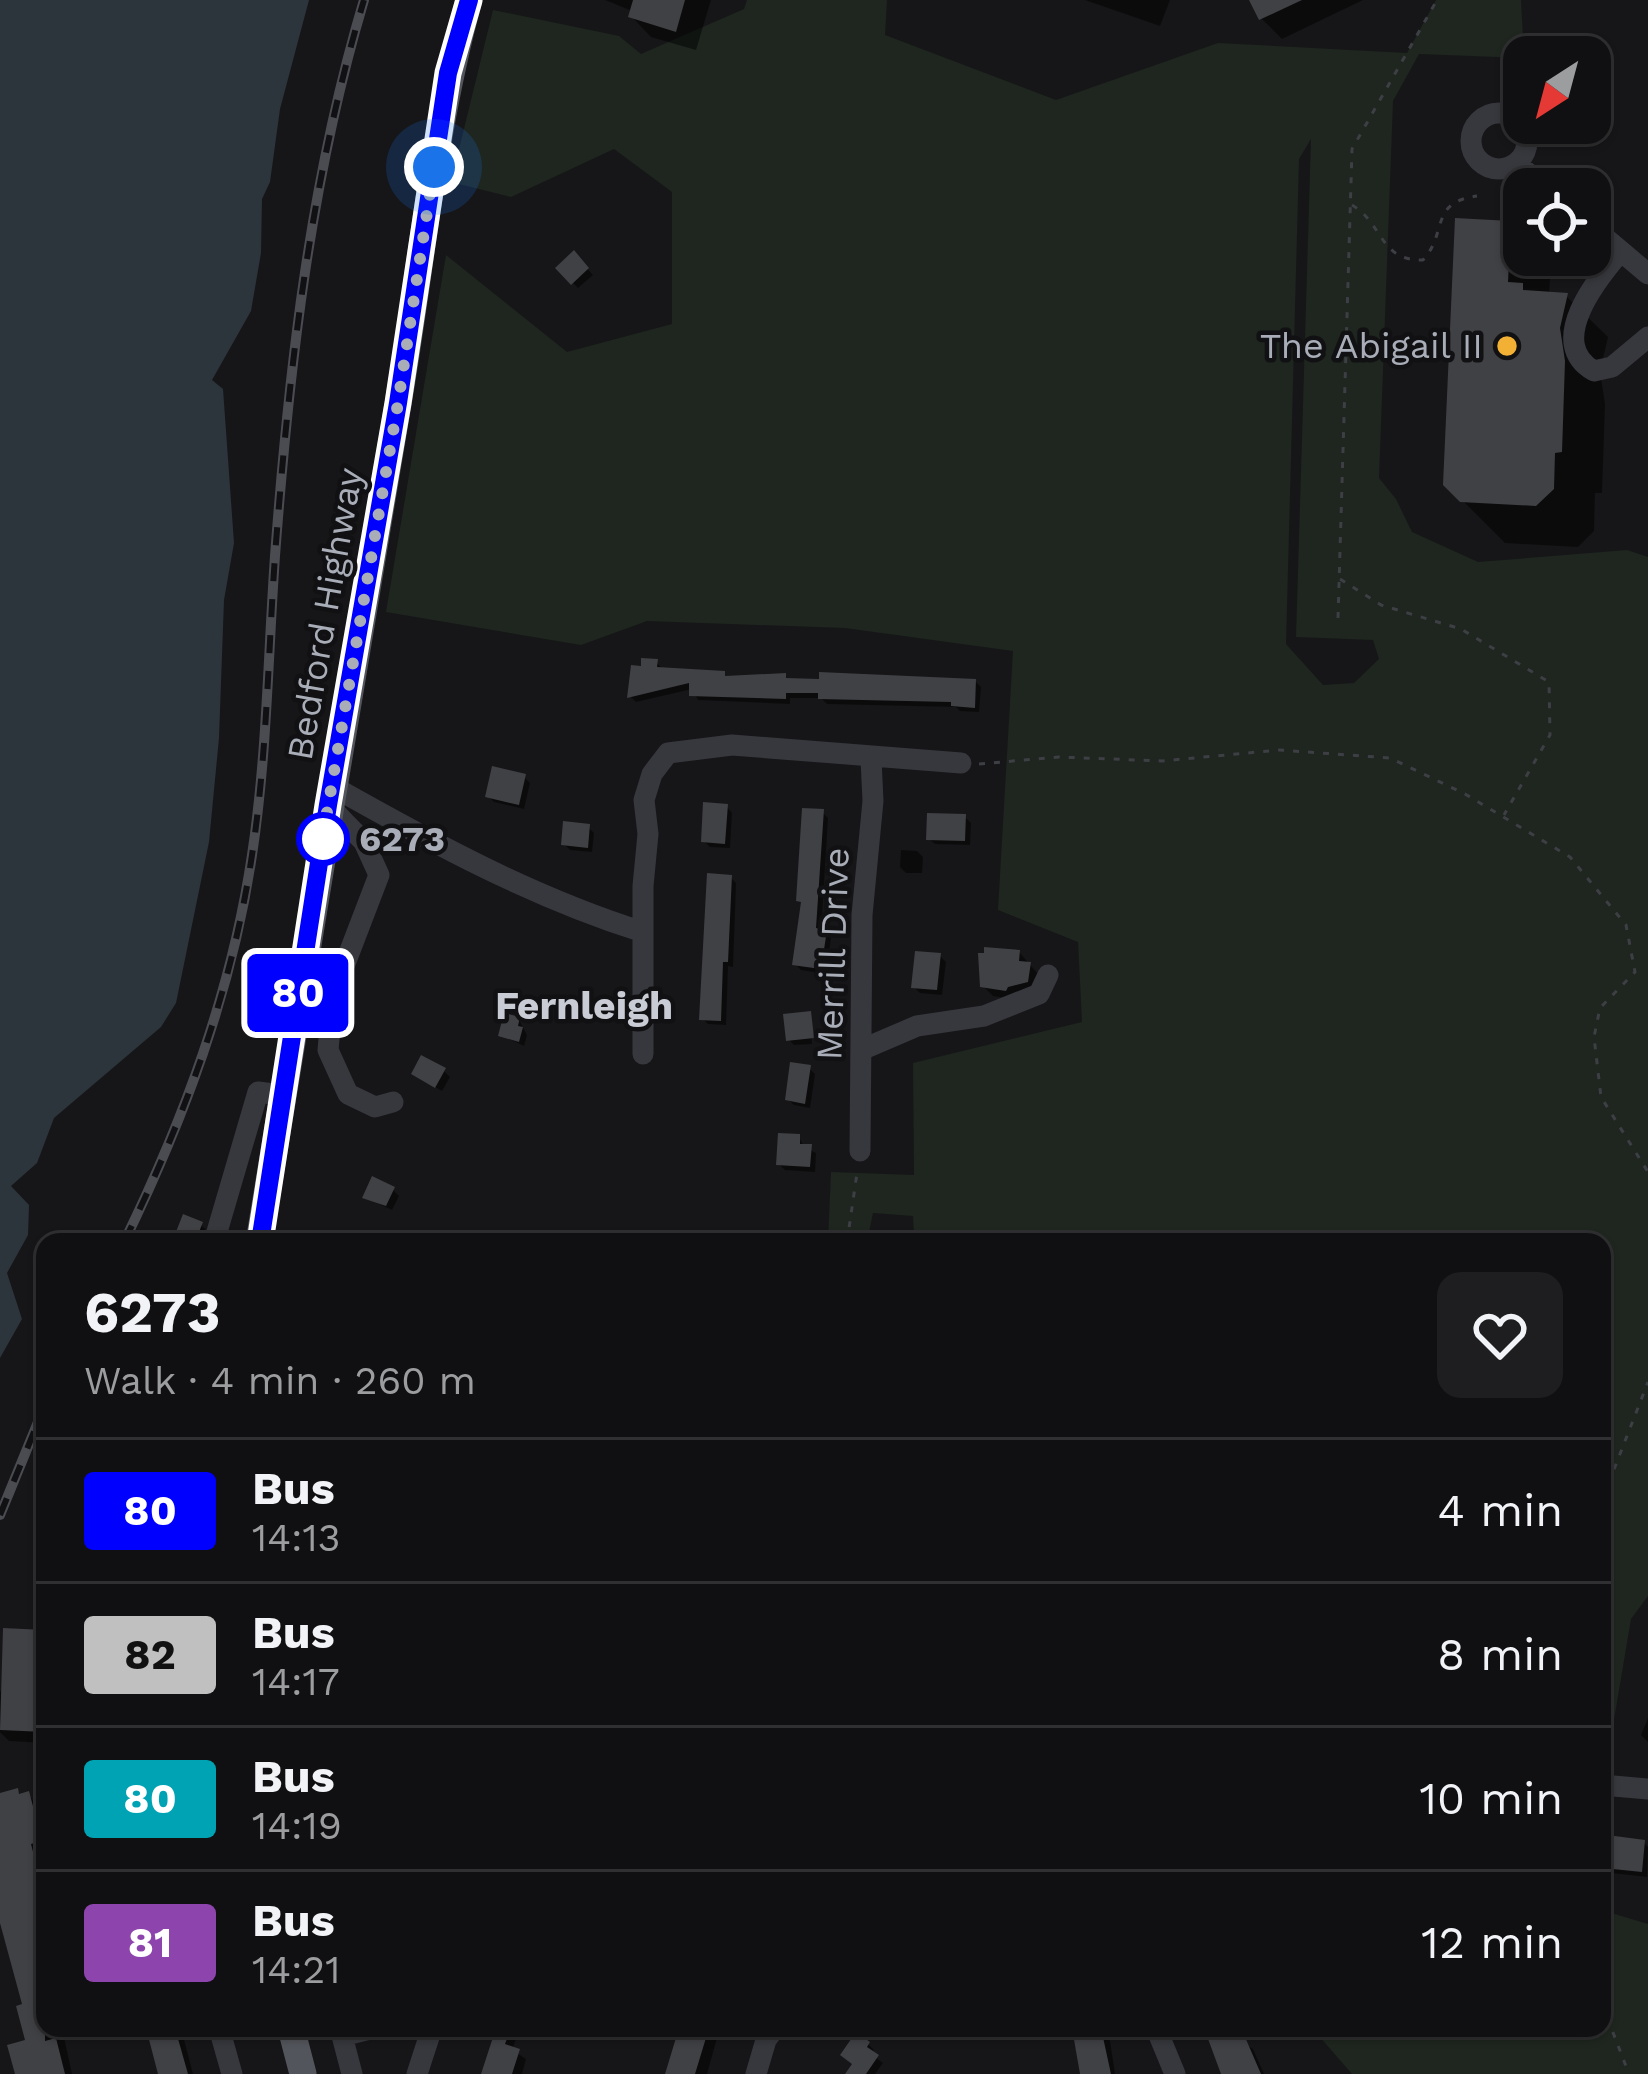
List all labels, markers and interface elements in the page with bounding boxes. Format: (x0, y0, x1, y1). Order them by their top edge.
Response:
north arrow (1503, 36, 1611, 144)
map controls (1503, 36, 1611, 276)
your location (404, 137, 464, 197)
button: locate (1503, 168, 1611, 276)
place label: The Abigail II (1260, 325, 1483, 367)
marker: The Abigail II (1494, 333, 1520, 359)
street label: Bedford Highway (279, 464, 371, 763)
marker: 6273 (298, 814, 348, 864)
place label: 6273 (359, 818, 445, 860)
street label: Merrill Drive (808, 847, 858, 1061)
line badge: 80 (244, 954, 352, 1032)
text: 80 (271, 968, 325, 1017)
district label: Fernleigh (495, 983, 673, 1028)
button: heart (1437, 1272, 1563, 1398)
text: 6273 (84, 1279, 221, 1346)
text: Walk · 4 min · 260 m (84, 1358, 476, 1403)
text: Bus (252, 1462, 335, 1515)
text: 4 min (1437, 1484, 1563, 1537)
text: 80 (123, 1486, 177, 1535)
text: 14:13 (252, 1515, 341, 1560)
text: Bus (252, 1606, 335, 1659)
text: 8 min (1437, 1628, 1563, 1681)
text: 82 (124, 1630, 176, 1679)
text: 14:17 (252, 1659, 340, 1704)
text: Bus (252, 1750, 335, 1803)
text: 10 min (1419, 1772, 1563, 1825)
text: 80 (123, 1774, 177, 1823)
text: 14:19 (252, 1803, 342, 1848)
text: Bus (252, 1894, 335, 1947)
text: 12 min (1421, 1916, 1563, 1969)
text: 81 (128, 1918, 172, 1967)
text: 14:21 (252, 1947, 341, 1992)

